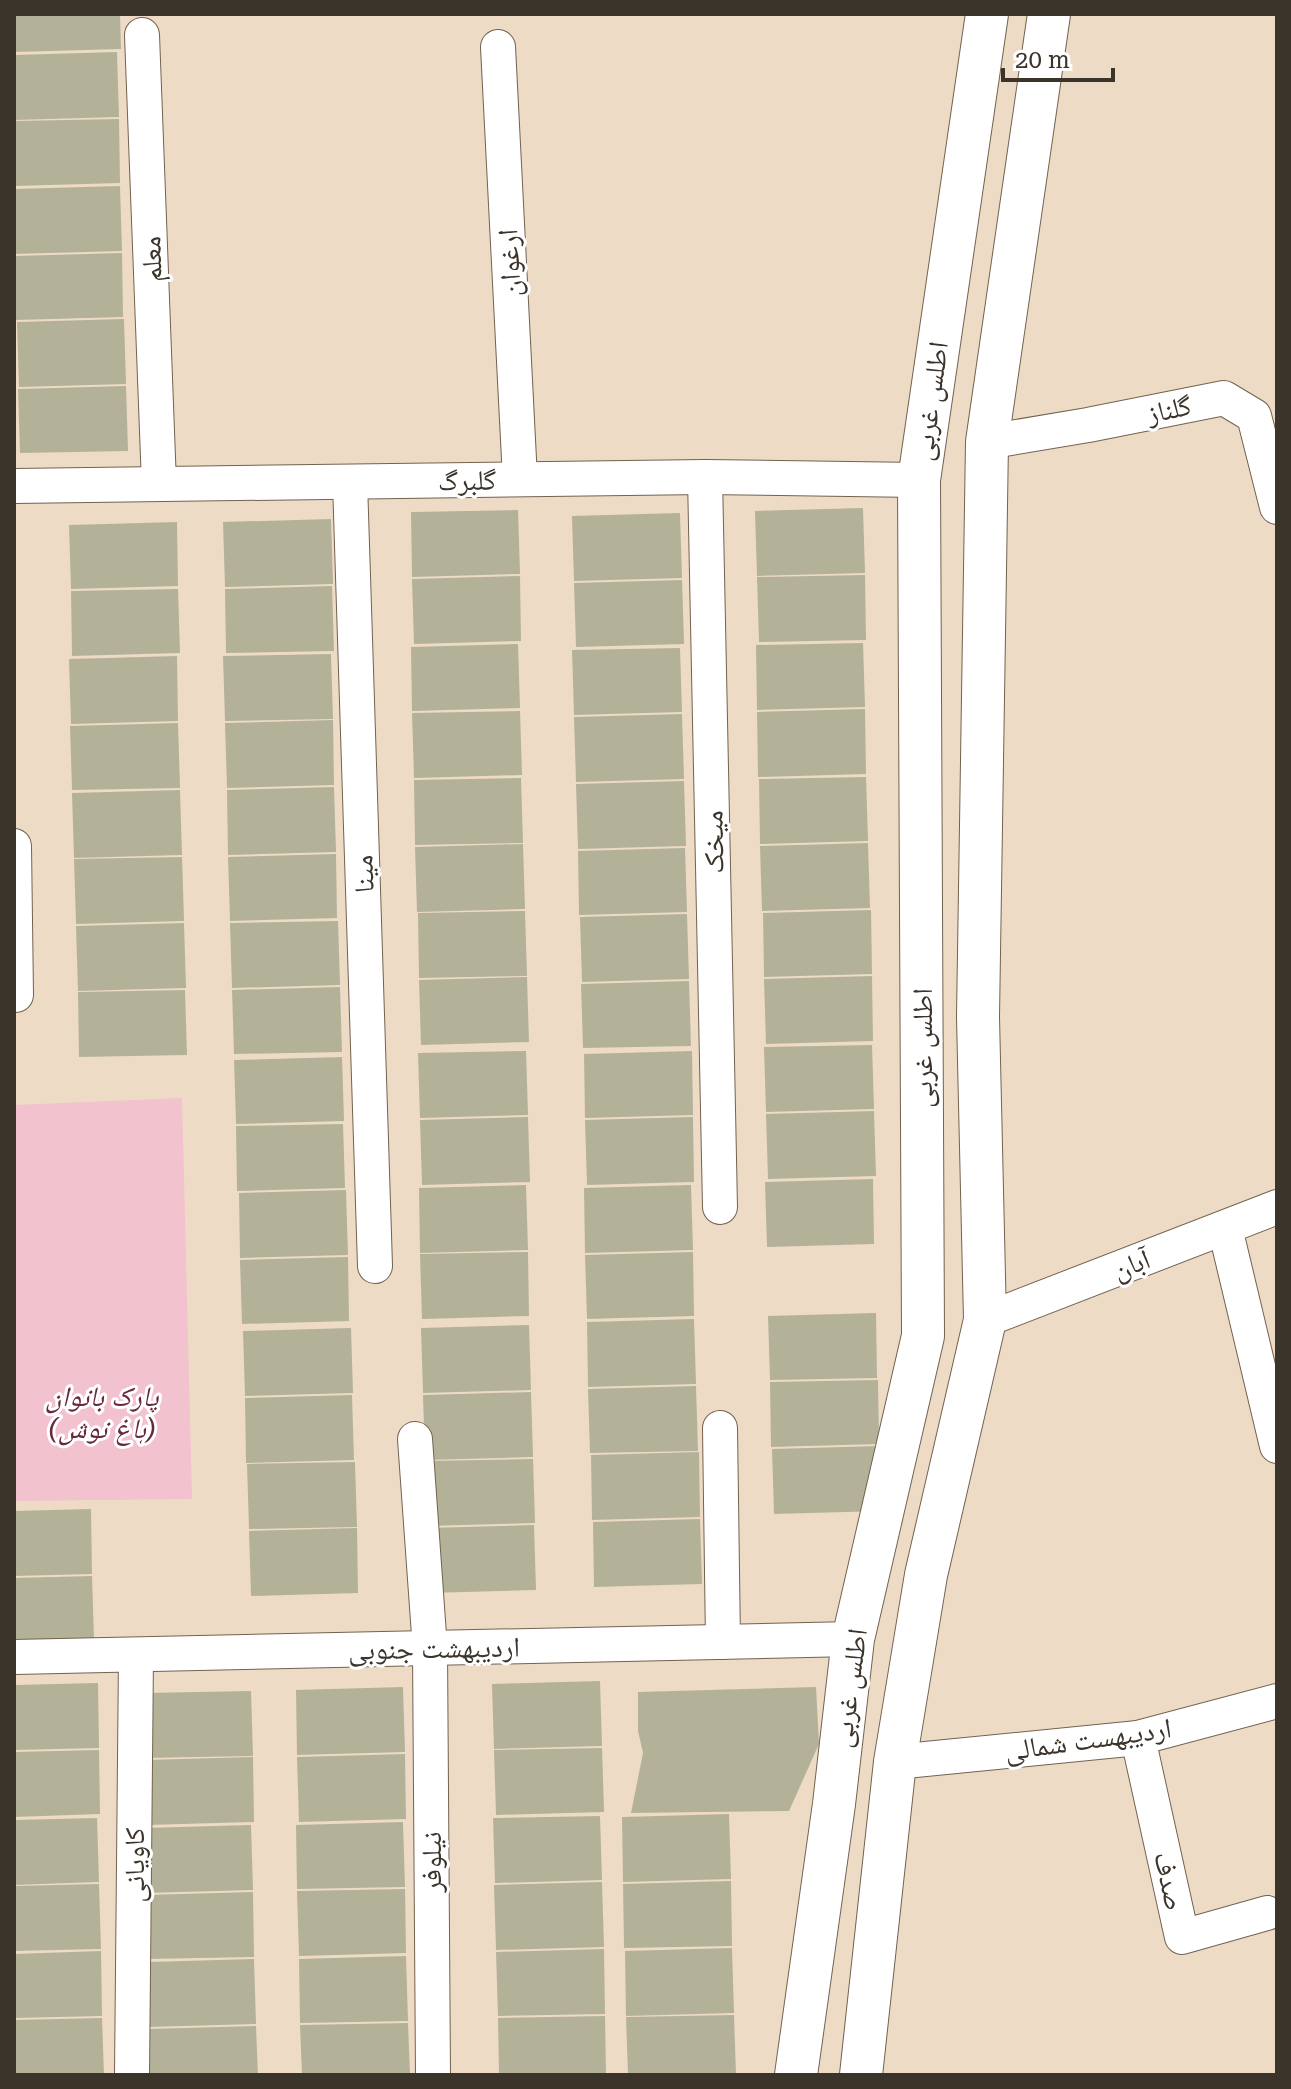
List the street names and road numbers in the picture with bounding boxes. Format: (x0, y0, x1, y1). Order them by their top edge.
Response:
street label: ارغوان (491, 228, 528, 298)
street label: معلم (134, 235, 171, 283)
street label: اطلس غربی (906, 339, 956, 463)
street label: گلناز (1143, 389, 1195, 430)
street label: گلبرگ (438, 463, 497, 498)
street label: میخک (696, 810, 731, 874)
street label: مینا (346, 854, 381, 894)
street label: اطلس غربی (906, 988, 940, 1108)
street label: آبان (1108, 1242, 1156, 1287)
street label: اطلس غربی (825, 1626, 875, 1750)
street label: اردیبهشت جنوبی (348, 1631, 520, 1667)
street label: اردیبهست شمالی (1002, 1711, 1174, 1769)
street label: کاویانی (118, 1827, 152, 1903)
street label: نیلوفر (415, 1832, 448, 1893)
street label: صدف (1147, 1849, 1192, 1913)

